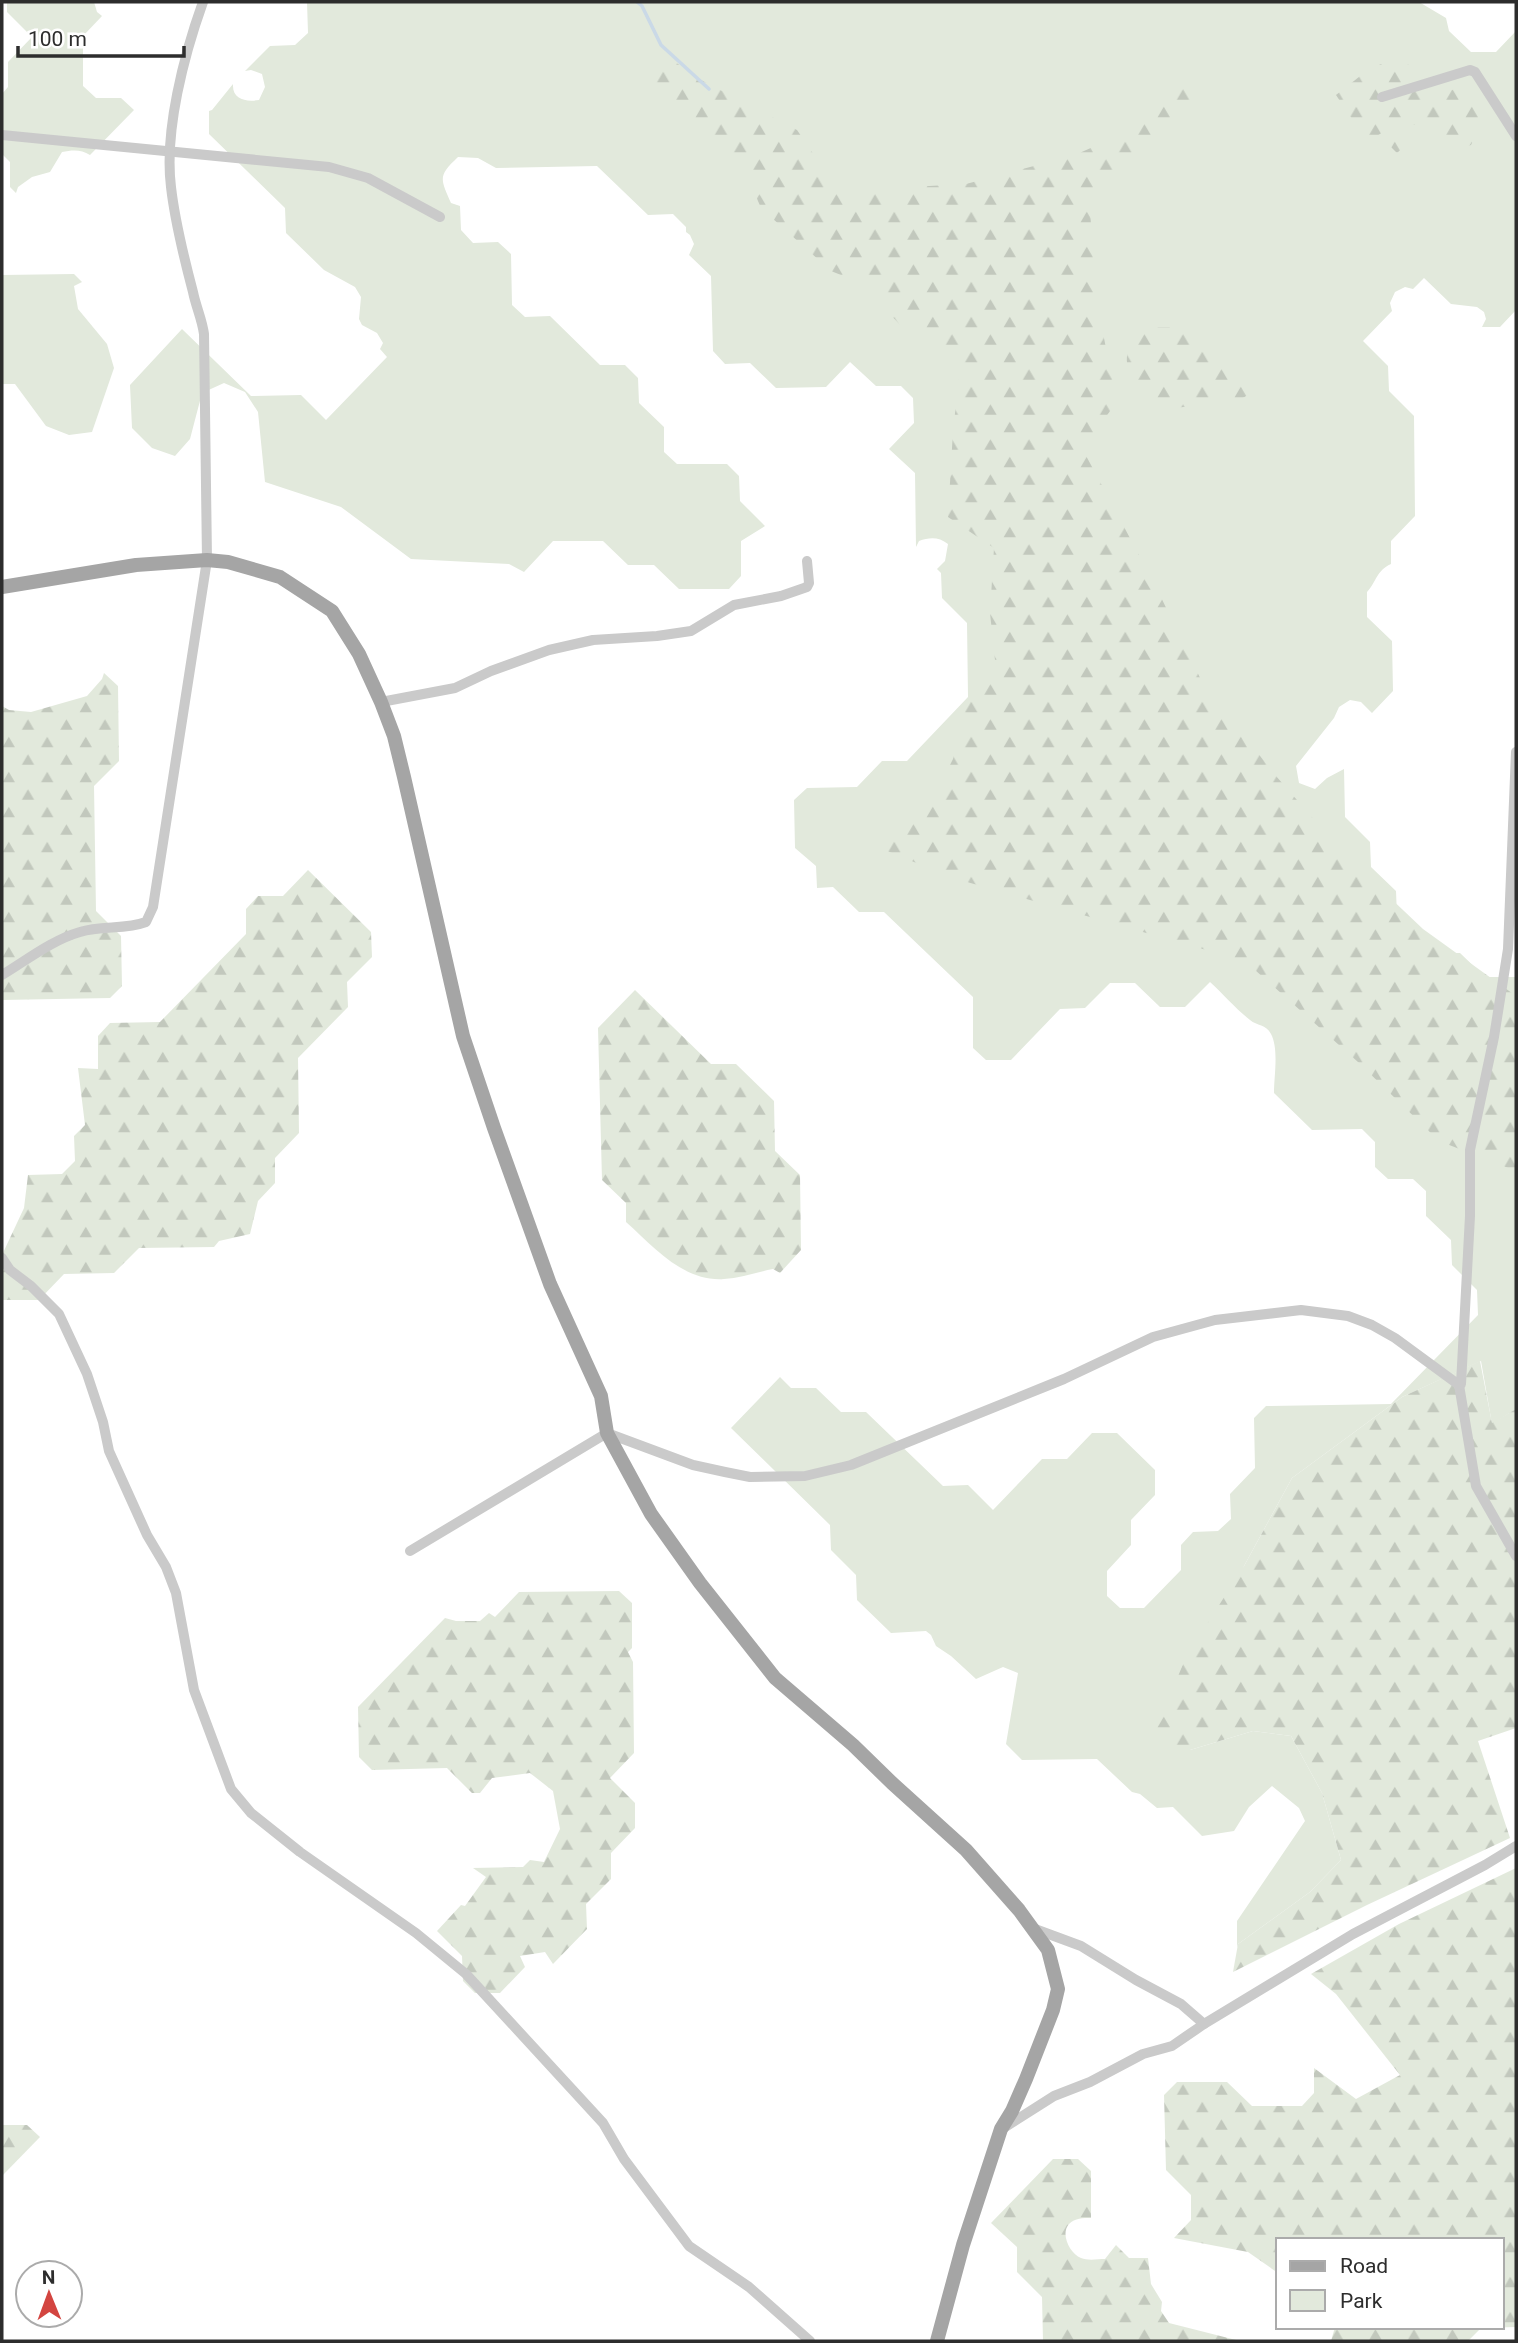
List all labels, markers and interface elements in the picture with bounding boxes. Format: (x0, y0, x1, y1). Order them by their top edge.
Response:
scale bar (18, 14, 184, 58)
text: 100 m (28, 27, 87, 51)
legend (1276, 2238, 1504, 2329)
text: Road (1340, 2254, 1388, 2278)
north arrow (14, 2259, 84, 2329)
text: N (42, 2266, 56, 2289)
text: Park (1340, 2289, 1383, 2313)

